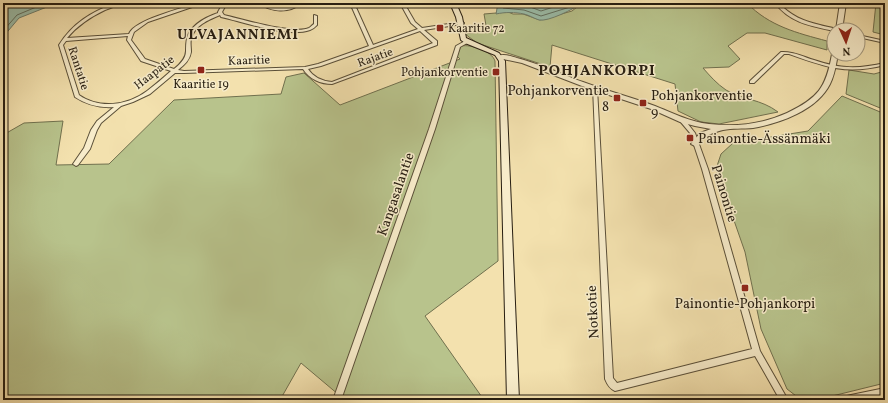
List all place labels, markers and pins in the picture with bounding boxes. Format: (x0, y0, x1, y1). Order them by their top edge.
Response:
place label: Kaaritie 72 (448, 21, 505, 37)
marker: Kaaritie 72 (435, 23, 445, 33)
marker: Kaaritie 19 (196, 65, 206, 75)
place label: Pohjankorventie (401, 65, 488, 81)
marker: Pohjankorventie (491, 67, 501, 77)
place label: Kaaritie 19 (173, 77, 229, 93)
place label: Pohjankorventie 8 (507, 82, 609, 117)
place label: Pohjankorventie 9 (651, 87, 753, 122)
marker: Pohjankorventie 8 (612, 93, 622, 103)
marker: Pohjankorventie 9 (638, 98, 648, 108)
place label: Painontie-Ässänmäki (698, 130, 831, 149)
marker: Painontie-Ässänmäki (685, 133, 695, 143)
marker: Painontie-Pohjankorpi (740, 283, 750, 293)
place label: Painontie-Pohjankorpi (675, 295, 815, 314)

